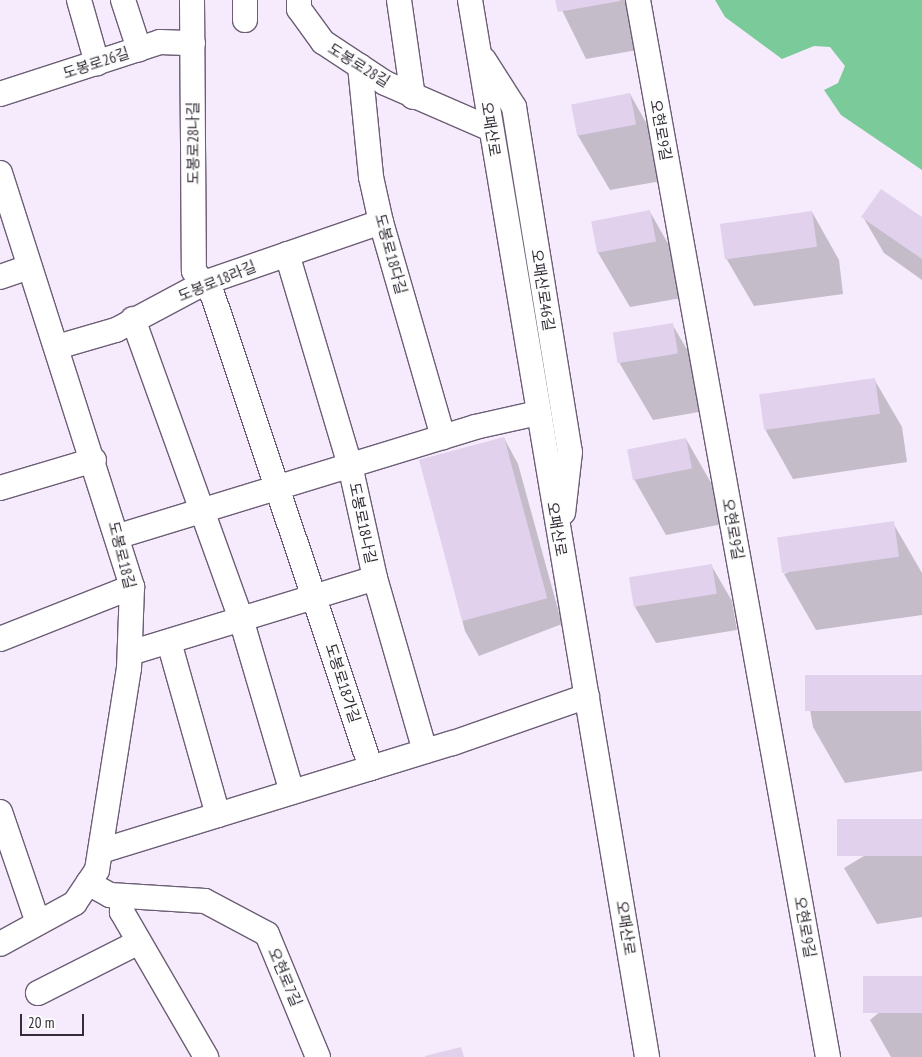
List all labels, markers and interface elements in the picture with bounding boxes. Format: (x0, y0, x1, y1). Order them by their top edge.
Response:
street label: 도봉로28길 (325, 39, 393, 91)
street label: 도봉로26길 (61, 44, 131, 82)
street label: 오현로9길 (647, 98, 675, 162)
street label: 오패산로 (478, 100, 504, 158)
street label: 도봉로28나길 (184, 102, 202, 184)
street label: 도봉로18다길 (372, 212, 410, 296)
street label: 오패산로46길 (528, 248, 558, 332)
street label: 도봉로18라길 (175, 257, 259, 305)
street label: 도봉로18나길 (346, 481, 380, 565)
street label: 오현로9길 (719, 497, 747, 561)
street label: 오패산로 (543, 500, 571, 558)
street label: 도봉로18길 (105, 519, 139, 591)
street label: 도봉로18가길 (322, 641, 364, 725)
street label: 오현로9길 (791, 895, 819, 959)
street label: 오패산로 (613, 899, 639, 957)
street label: 오현로7길 (265, 945, 305, 1009)
scale bar (22, 1004, 86, 1036)
text: 20 m (28, 1013, 54, 1032)

